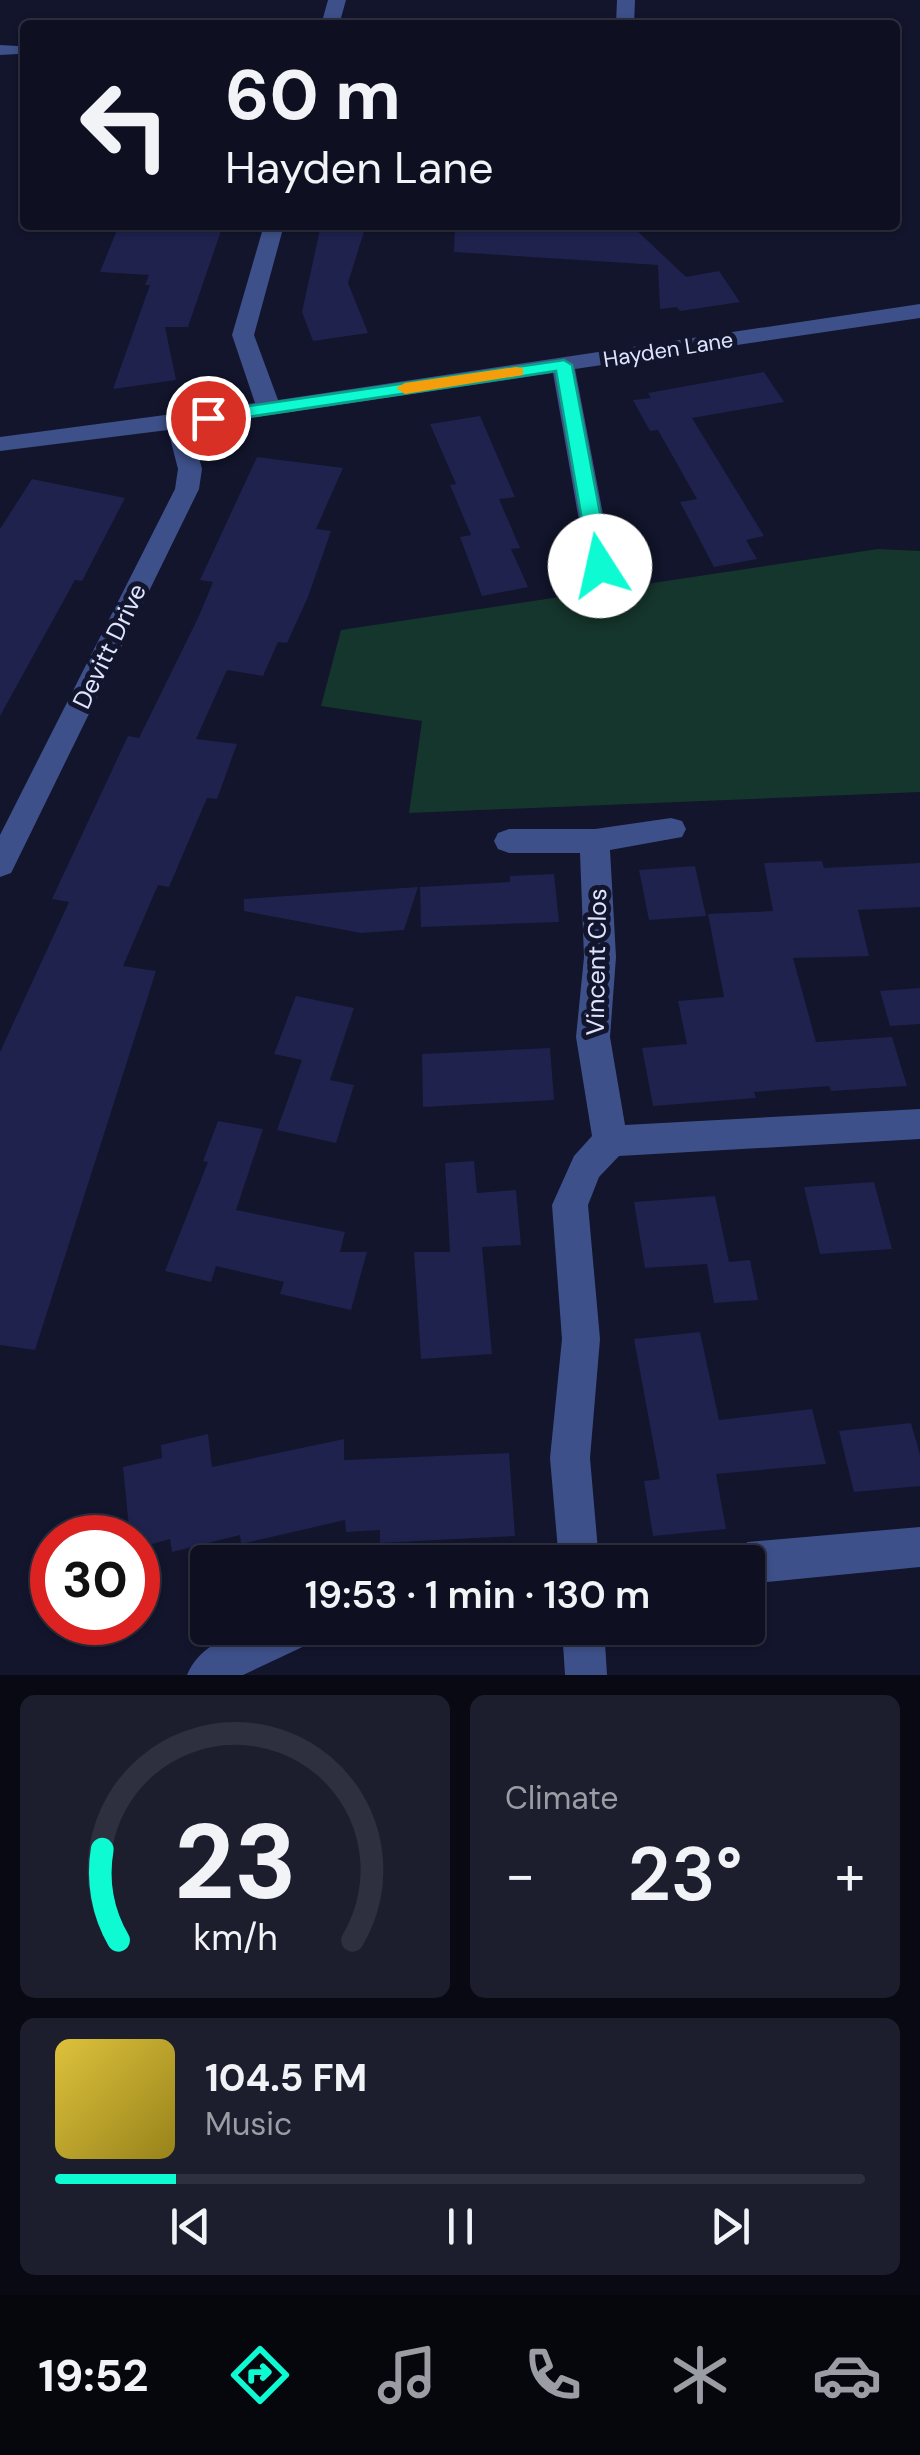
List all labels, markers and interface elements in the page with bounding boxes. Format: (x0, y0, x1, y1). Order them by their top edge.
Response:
text: 60 m (225, 50, 401, 141)
icon: left (60, 60, 190, 190)
text: Hayden Lane (225, 138, 494, 197)
street label: Hayden Lane (601, 325, 735, 374)
pin (166, 376, 251, 461)
icon: arrive (181, 391, 236, 446)
position arrow (548, 514, 652, 618)
street label: Devitt Drive (65, 578, 154, 714)
street label: Vincent Clos (579, 888, 614, 1036)
speed limit sign: 30 (30, 1515, 160, 1645)
text: 19:53 · 1 min · 130 m (305, 1570, 650, 1620)
text: Climate (505, 1777, 619, 1819)
text: 23 (174, 1795, 296, 1930)
text: 23° (628, 1826, 742, 1923)
text: − (505, 1839, 535, 1911)
text: + (835, 1839, 865, 1911)
text: km/h (193, 1915, 277, 1961)
text: 104.5 FM (205, 2053, 367, 2103)
text: Music (205, 2103, 292, 2145)
icon: previous (163, 2199, 218, 2254)
icon: pause (433, 2199, 488, 2254)
icon: next (703, 2199, 758, 2254)
icon: directions (225, 2340, 295, 2410)
icon: music (372, 2340, 442, 2410)
icon: phone (518, 2340, 588, 2410)
icon: climate (665, 2340, 735, 2410)
icon: car (812, 2340, 882, 2410)
text: 19:52 (38, 2346, 148, 2405)

